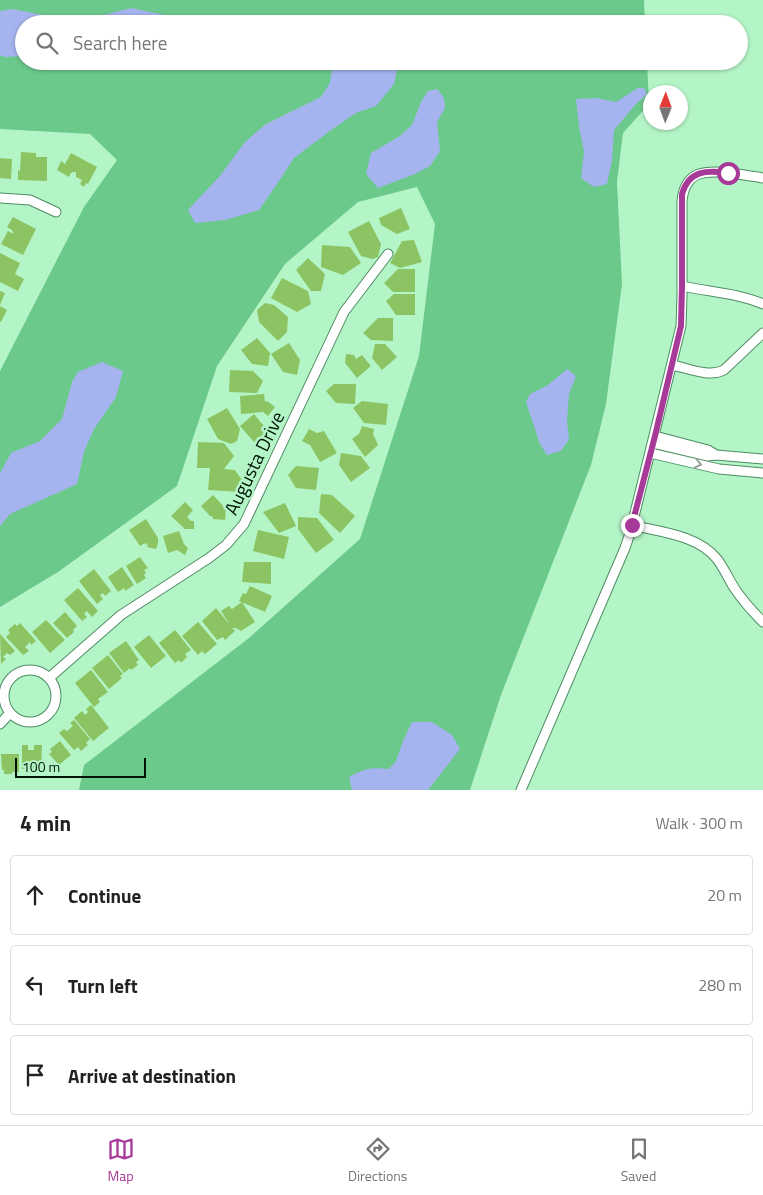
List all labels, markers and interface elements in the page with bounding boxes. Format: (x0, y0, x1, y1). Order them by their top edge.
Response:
search box (15, 15, 748, 70)
text: Search here (73, 28, 167, 57)
icon: search (33, 29, 61, 57)
north arrow (643, 85, 688, 130)
route start (717, 162, 740, 185)
street label: Augusta Drive (216, 406, 291, 519)
one-way arrow (693, 458, 702, 469)
route end (621, 514, 644, 537)
scale bar (15, 755, 146, 778)
text: 100 m (22, 756, 60, 777)
text: 4 min (20, 807, 71, 839)
text: Walk · 300 m (655, 811, 743, 835)
icon: ahead (21, 881, 49, 909)
text: Continue (68, 881, 141, 910)
text: 20 m (707, 883, 742, 907)
icon: left (21, 971, 49, 999)
text: Turn left (68, 971, 138, 1000)
text: 280 m (698, 973, 742, 997)
icon: arrive (21, 1061, 49, 1089)
text: Arrive at destination (68, 1061, 236, 1090)
tab: Map (107, 1135, 135, 1186)
tab: Directions (348, 1135, 407, 1186)
tab: Saved (621, 1135, 656, 1186)

